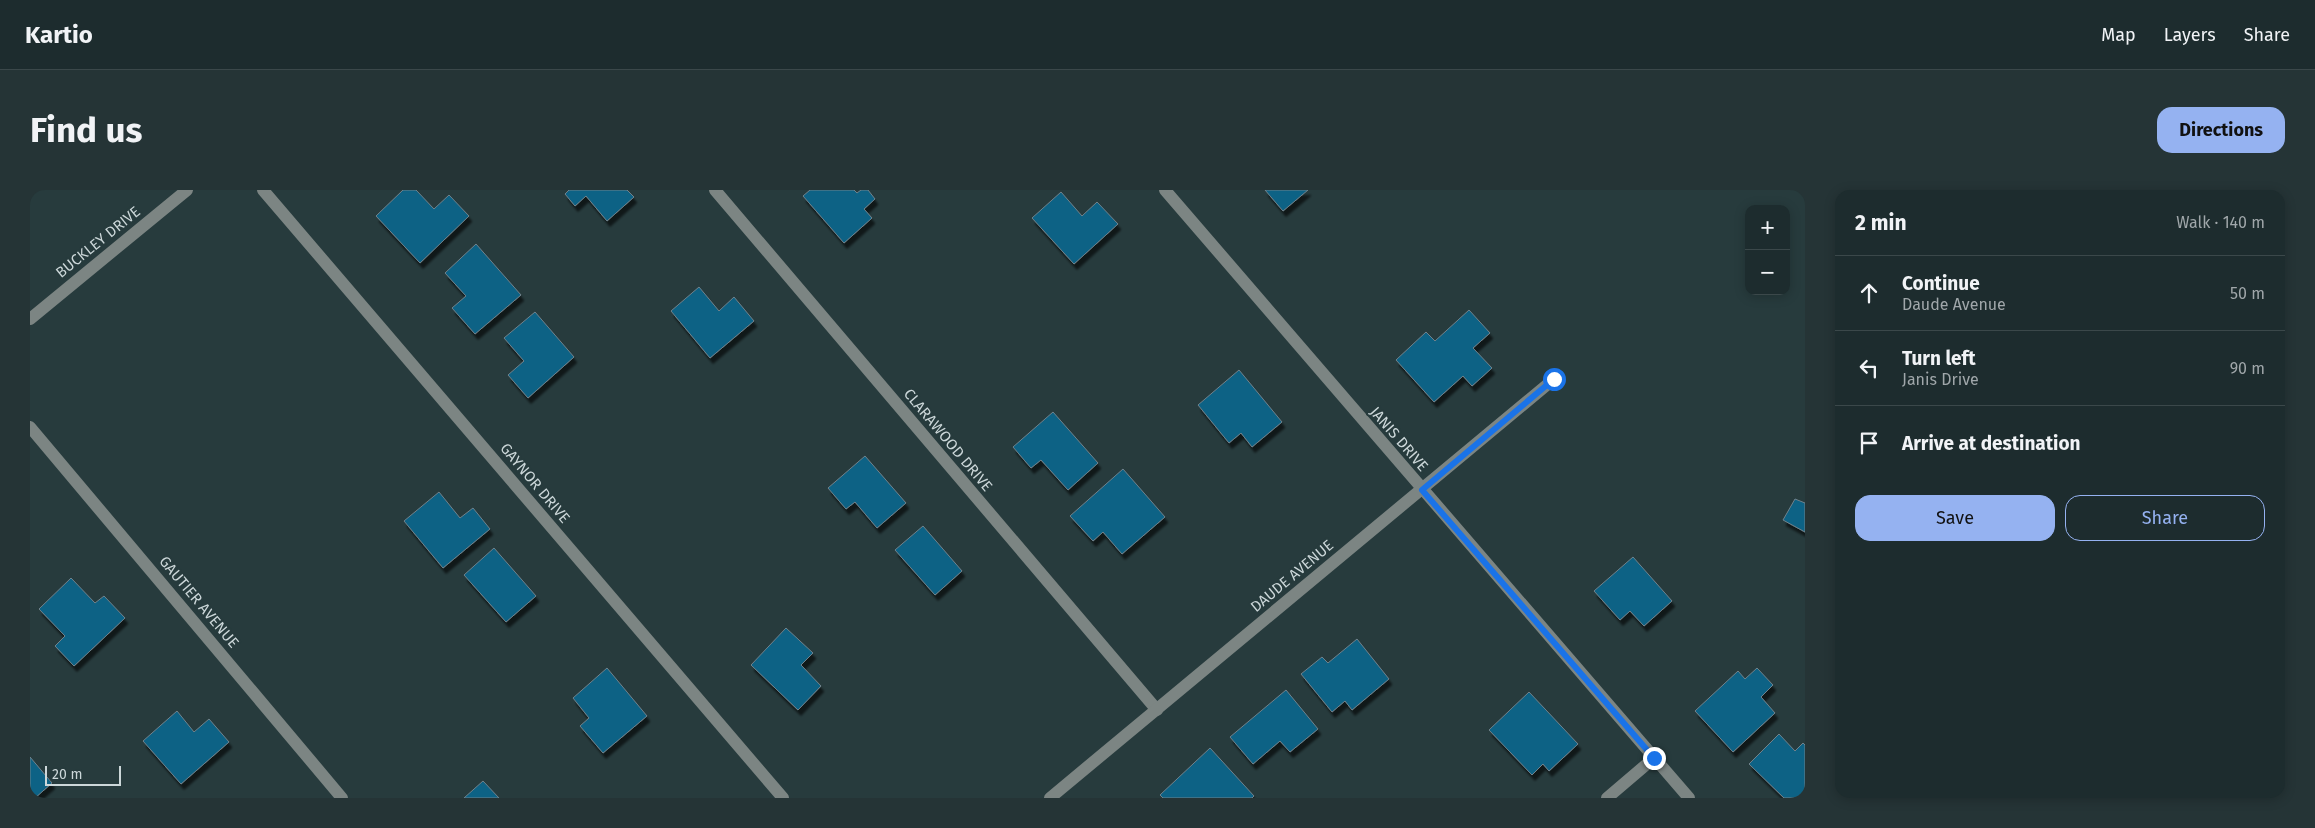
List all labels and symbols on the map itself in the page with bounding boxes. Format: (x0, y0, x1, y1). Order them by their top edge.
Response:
street label: BUCKLEY DRIVE (52, 202, 144, 282)
route start (1543, 368, 1566, 391)
street label: CLARAWOOD DRIVE (900, 385, 996, 495)
street label: JANIS DRIVE (1366, 403, 1432, 475)
street label: GAYNOR DRIVE (496, 439, 574, 527)
street label: DAUDE AVENUE (1247, 536, 1337, 616)
street label: GAUTIER AVENUE (155, 553, 243, 651)
route end (1643, 747, 1666, 770)
scale bar (45, 763, 121, 786)

